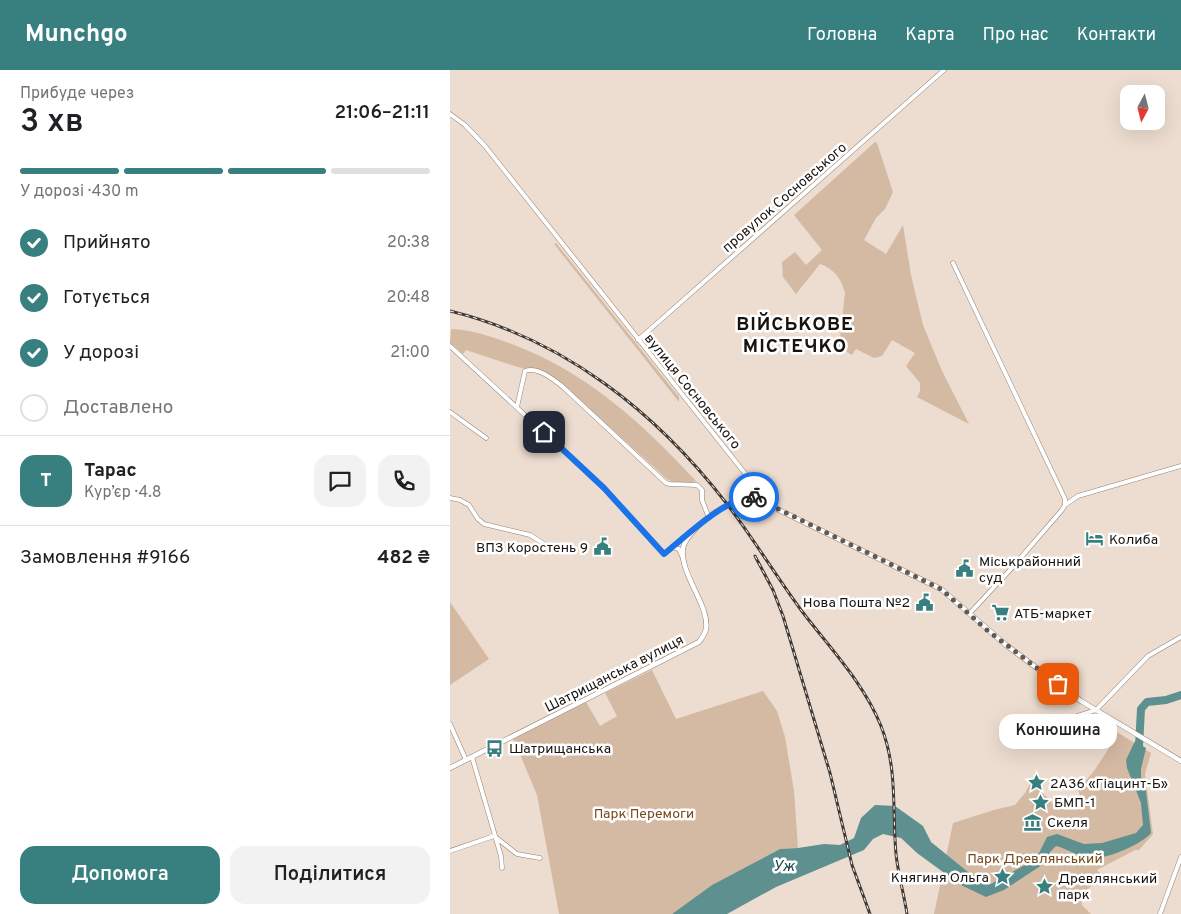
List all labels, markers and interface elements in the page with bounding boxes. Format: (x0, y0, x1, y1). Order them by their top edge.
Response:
text: Munchgo (25, 20, 128, 50)
text: Головна (807, 24, 877, 47)
text: Карта (905, 24, 955, 47)
text: Про нас (983, 24, 1049, 47)
text: Контакти (1077, 24, 1156, 47)
text: Прибуде через (20, 84, 134, 104)
north arrow (1120, 85, 1165, 130)
map controls (1120, 85, 1165, 130)
text: 21:06–21:11 (335, 101, 430, 125)
text: 3 хв (20, 103, 84, 143)
street label: провулок Сосновського (719, 139, 851, 257)
text: У дорозі · 430 m (20, 182, 139, 202)
icon: check (20, 229, 48, 257)
text: Прийнято (63, 231, 151, 255)
text: 20:38 (387, 233, 430, 253)
icon: check (20, 284, 48, 312)
text: Готується (63, 286, 150, 310)
text: 20:48 (387, 288, 430, 308)
district label: ВІЙСЬКОВЕ МІСТЕЧКО (736, 312, 854, 359)
street label: вулиця Сосновського (640, 331, 744, 453)
icon: check (20, 339, 48, 367)
text: У дорозі (63, 341, 139, 365)
text: 21:00 (390, 343, 430, 363)
text: Доставлено (63, 396, 173, 420)
pin (523, 411, 565, 453)
icon: home (530, 418, 558, 446)
button: chat (314, 455, 366, 507)
button: phone (378, 455, 430, 507)
text: Тарас (84, 459, 137, 483)
text: Т (40, 469, 52, 493)
courier (729, 472, 779, 522)
text: Кур’єр · 4.8 (84, 483, 162, 503)
icon: bike (740, 483, 768, 511)
hotel icon: Колиба (1085, 529, 1105, 549)
place label: Колиба (1109, 532, 1158, 549)
public building icon: ВПЗ Коростень 9 (592, 537, 612, 557)
place label: ВПЗ Коростень 9 (476, 540, 588, 557)
text: Замовлення #9166 (20, 546, 190, 570)
text: 482 ₴ (377, 546, 430, 570)
place label: Міськрайонний суд (979, 554, 1081, 587)
public building icon: Міськрайонний суд (955, 559, 975, 579)
public building icon: Нова Пошта №2 (914, 592, 934, 612)
place label: Нова Пошта №2 (803, 595, 910, 612)
supermarket icon: АТБ-маркет (990, 603, 1010, 623)
place label: АТБ-маркет (1014, 606, 1091, 623)
street label: Шатрищанська вулиця (542, 632, 687, 717)
pin (1037, 663, 1079, 705)
icon: bag (1044, 670, 1072, 698)
callout: Конюшина (999, 714, 1117, 749)
text: Конюшина (1016, 721, 1101, 741)
bus stop icon: Шатрищанська (485, 738, 505, 758)
place label: Шатрищанська (509, 741, 611, 758)
place icon: 2А36 «Гіацинт-Б» (1026, 773, 1046, 793)
place label: 2А36 «Гіацинт-Б» (1050, 776, 1168, 793)
place icon: БМП-1 (1030, 792, 1050, 812)
place label: БМП-1 (1054, 795, 1095, 812)
park label: Парк Перемоги (594, 806, 694, 823)
museum icon: Скеля (1023, 812, 1043, 832)
place label: Скеля (1047, 815, 1088, 832)
button: Допомога (20, 846, 220, 904)
button: Поділитися (230, 846, 430, 904)
park label: Парк Древлянський (967, 851, 1103, 868)
water label: Уж (773, 858, 795, 877)
place icon: Княгиня Ольга (993, 867, 1013, 887)
place label: Княгиня Ольга (891, 870, 989, 887)
place label: Древлянський парк (1058, 871, 1157, 904)
place icon: Древлянський парк (1034, 876, 1054, 896)

